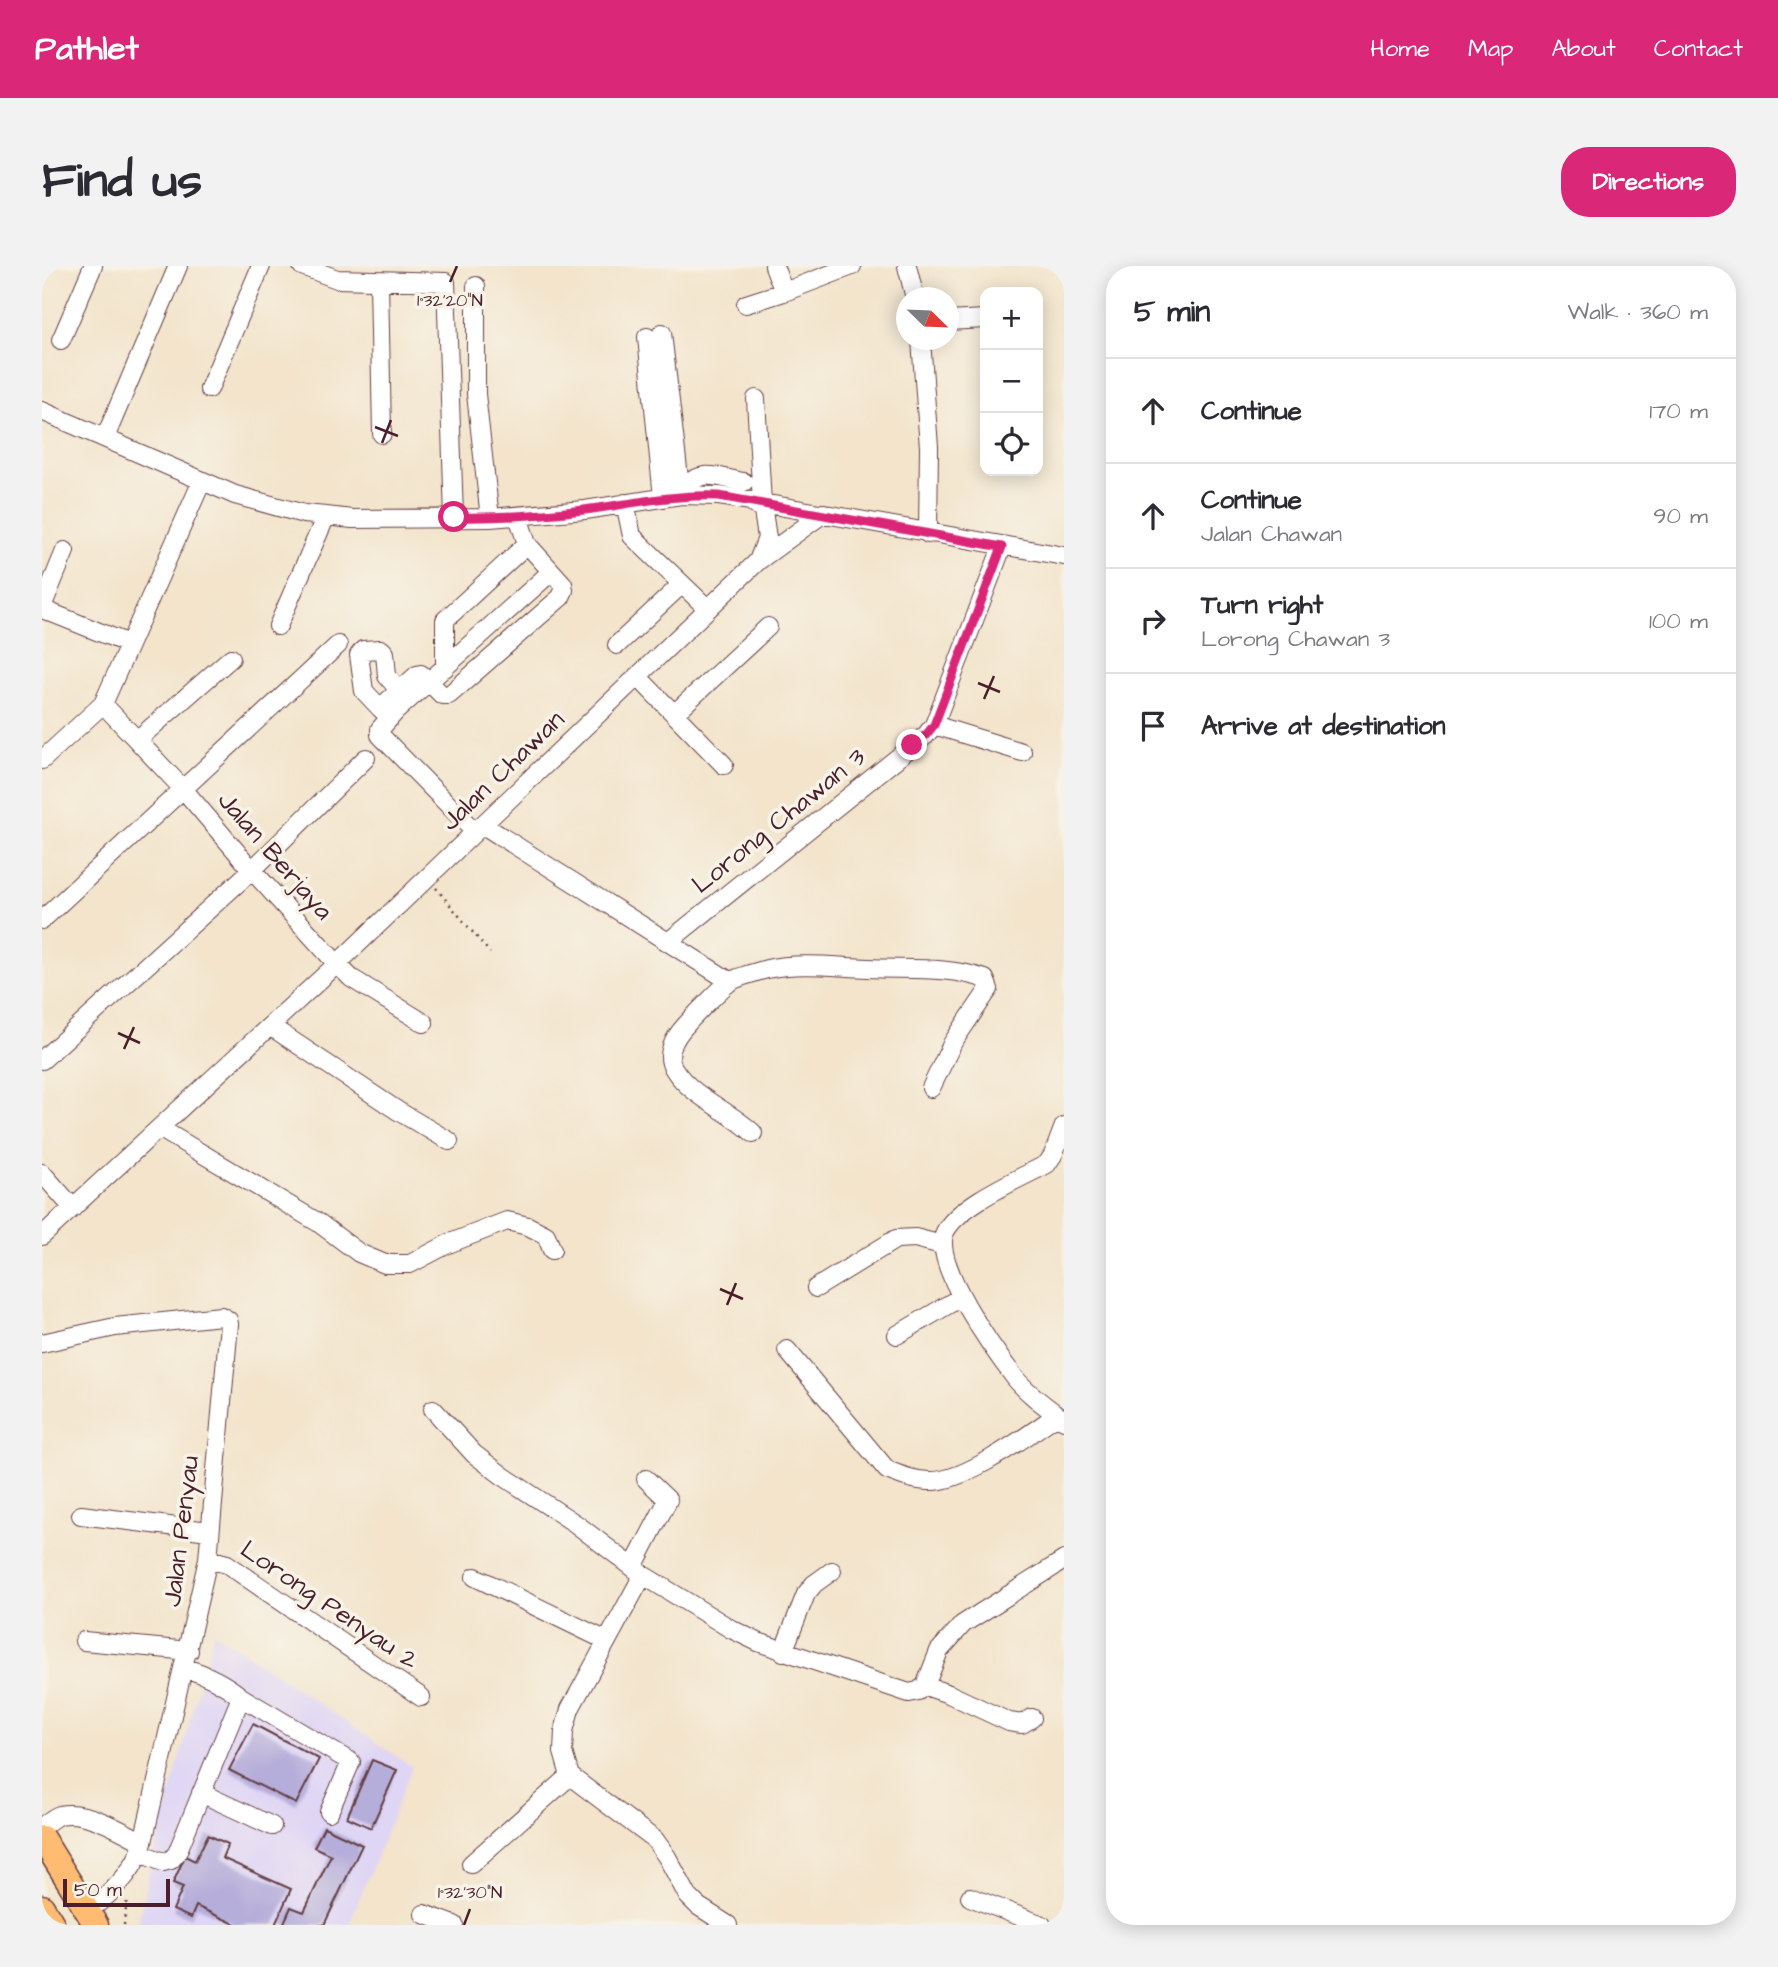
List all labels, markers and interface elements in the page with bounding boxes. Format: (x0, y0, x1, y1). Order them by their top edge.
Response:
text: Pathlet (35, 26, 139, 72)
text: Home (1370, 32, 1430, 66)
text: Map (1468, 32, 1513, 66)
text: About (1551, 32, 1616, 66)
text: Contact (1654, 32, 1743, 66)
button: Directions (1561, 147, 1736, 217)
text: Find us (42, 148, 202, 216)
north arrow (896, 287, 959, 350)
map controls (980, 287, 1043, 476)
button: + (980, 287, 1043, 350)
text: 1°32'20"N (417, 288, 483, 313)
text: 5 min (1134, 291, 1210, 333)
text: Walk · 360 m (1568, 296, 1708, 328)
button: − (980, 350, 1043, 413)
icon: ahead (1134, 392, 1172, 430)
text: Continue (1201, 393, 1302, 429)
text: 170 m (1649, 395, 1708, 427)
button: locate (980, 413, 1043, 476)
text: Continue (1201, 482, 1302, 518)
icon: ahead (1134, 497, 1172, 535)
text: 90 m (1653, 500, 1708, 532)
route start (438, 501, 469, 532)
text: Jalan Chawan (1201, 518, 1342, 550)
text: Turn right (1201, 587, 1323, 623)
icon: right (1134, 602, 1172, 640)
text: 100 m (1649, 605, 1708, 637)
text: Lorong Chawan 3 (1201, 623, 1390, 655)
street label: Jalan Chawan (433, 702, 573, 839)
icon: arrive (1134, 707, 1172, 745)
text: Arrive at destination (1201, 708, 1446, 744)
route end (896, 729, 927, 760)
street label: Lorong Chawan 3 (684, 740, 874, 904)
street label: Jalan Berjaya (208, 783, 341, 929)
street label: Jalan Penyau (154, 1453, 210, 1609)
street label: Lorong Penyau 2 (232, 1532, 426, 1680)
scale bar (63, 1876, 170, 1908)
text: 50 m (74, 1877, 122, 1904)
text: 1°32'30"N (438, 1880, 502, 1905)

